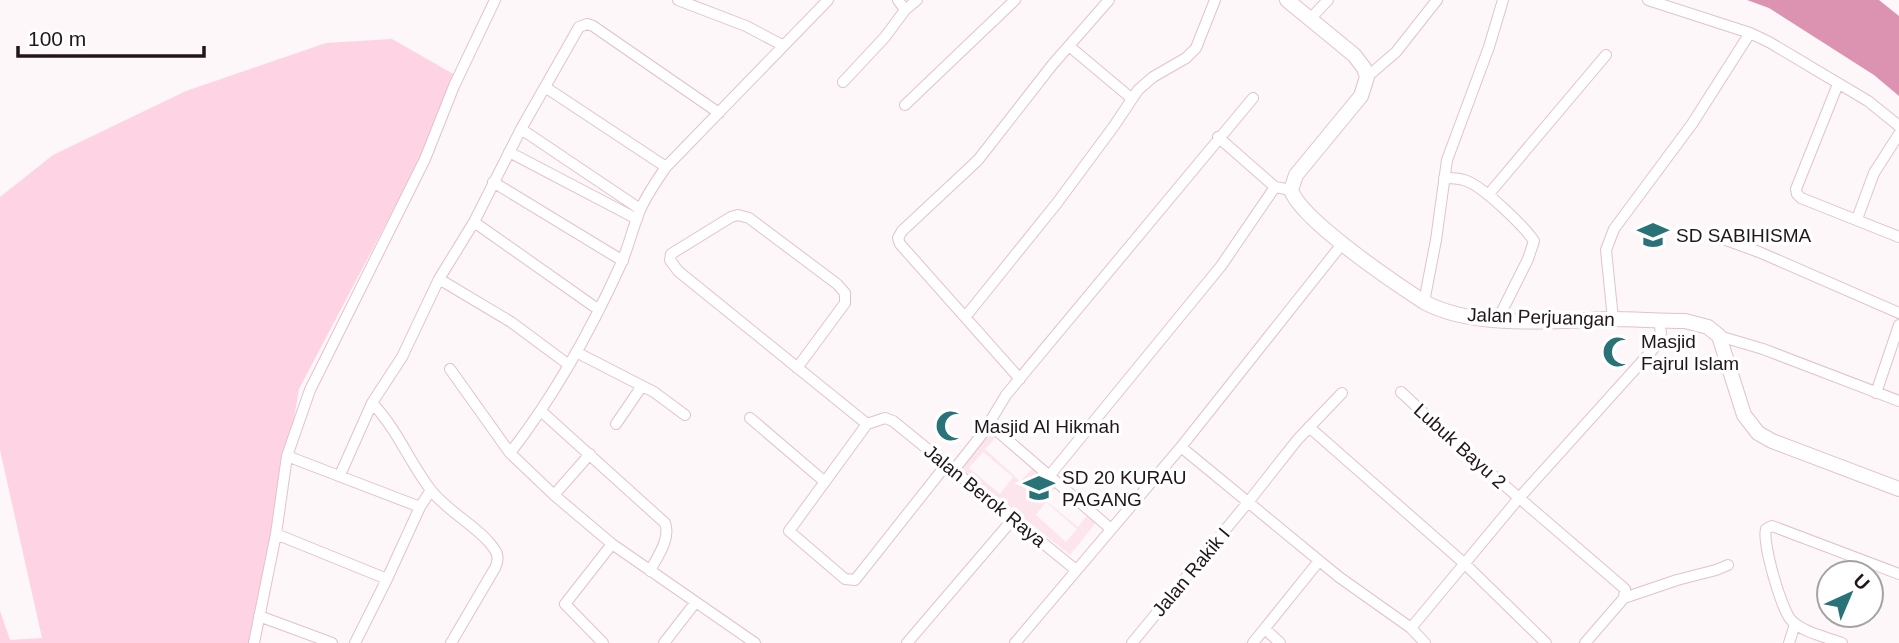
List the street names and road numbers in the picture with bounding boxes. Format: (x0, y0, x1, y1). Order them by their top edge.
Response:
street label: Jalan Perjuangan (1467, 304, 1615, 330)
street label: Lubuk Bayu 2 (1410, 399, 1510, 493)
street label: Jalan Berok Raya (920, 441, 1050, 552)
street label: Jalan Rakik I (1148, 524, 1234, 620)

